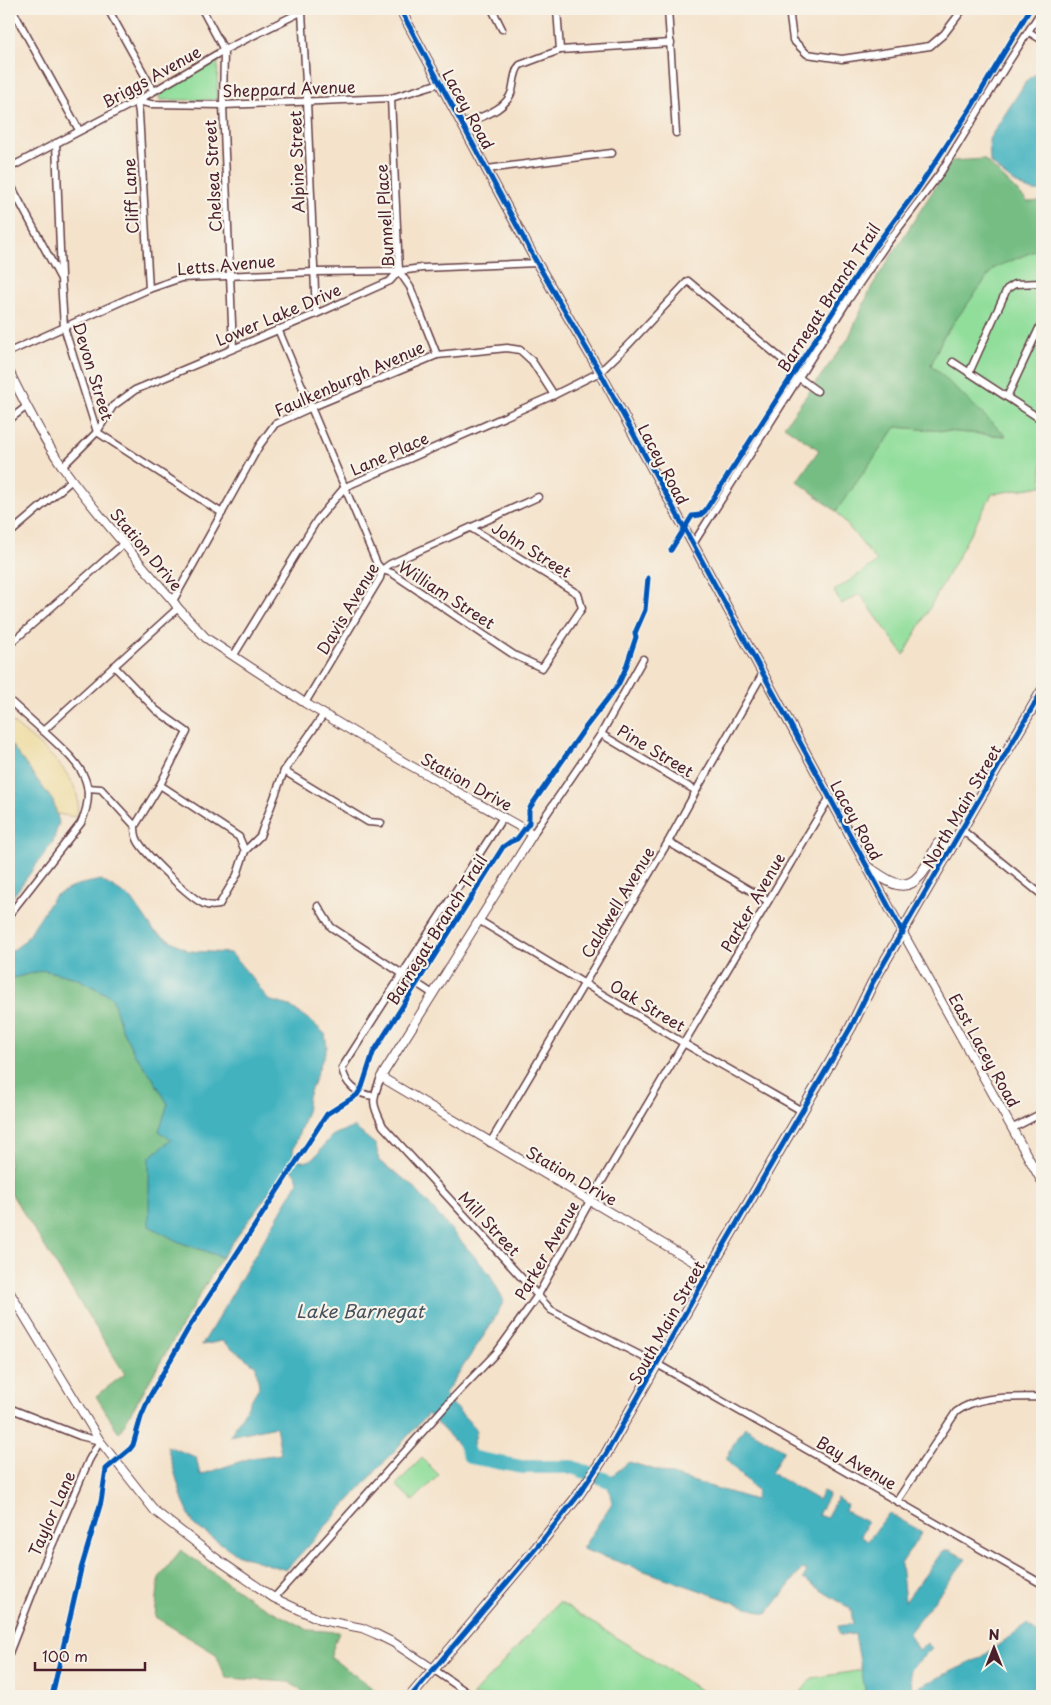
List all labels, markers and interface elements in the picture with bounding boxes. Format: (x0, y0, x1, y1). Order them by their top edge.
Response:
street label: Briggs Avenue (97, 39, 205, 113)
street label: Lacey Road (437, 65, 501, 153)
street label: Sheppard Avenue (222, 74, 356, 102)
street label: Alpine Street (282, 110, 310, 214)
street label: Chelsea Street (197, 119, 227, 233)
street label: Cliff Lane (116, 158, 144, 234)
street label: Bunnell Place (368, 163, 400, 269)
street label: Barnegat Branch Trail (771, 218, 885, 376)
street label: Letts Avenue (176, 248, 276, 280)
street label: Lower Lake Drive (212, 277, 344, 351)
street label: Devon Street (68, 319, 120, 424)
street label: Faulkenburgh Avenue (270, 334, 428, 422)
street label: Lacey Road (633, 419, 695, 509)
street label: Lane Place (346, 425, 432, 481)
street label: Station Drive (105, 502, 189, 596)
street label: John Street (487, 515, 577, 583)
street label: William Street (394, 554, 500, 635)
street label: Davis Avenue (310, 557, 384, 659)
street label: Pine Street (613, 718, 699, 782)
street label: North Main Street (916, 740, 1006, 872)
street label: Station Drive (417, 746, 517, 816)
street label: Lacey Road (825, 776, 889, 864)
street label: Caldwell Avenue (574, 842, 660, 962)
street label: Parker Avenue (714, 848, 790, 956)
street label: Barnegat Branch Trail (380, 849, 492, 1009)
street label: Oak Street (606, 973, 691, 1037)
street label: East Lacey Road (944, 989, 1026, 1111)
street label: Station Drive (522, 1139, 622, 1211)
street label: Mill Street (454, 1185, 526, 1261)
street label: Parker Avenue (508, 1196, 584, 1304)
street label: South Main Street (622, 1256, 710, 1388)
water label: Lake Barnegat (296, 1297, 427, 1324)
street label: Bay Avenue (812, 1429, 902, 1495)
street label: Taylor Lane (21, 1466, 81, 1560)
north arrow (968, 1622, 1018, 1672)
text: N (988, 1624, 1000, 1645)
scale bar (35, 1640, 145, 1672)
text: 100 m (42, 1644, 88, 1667)

